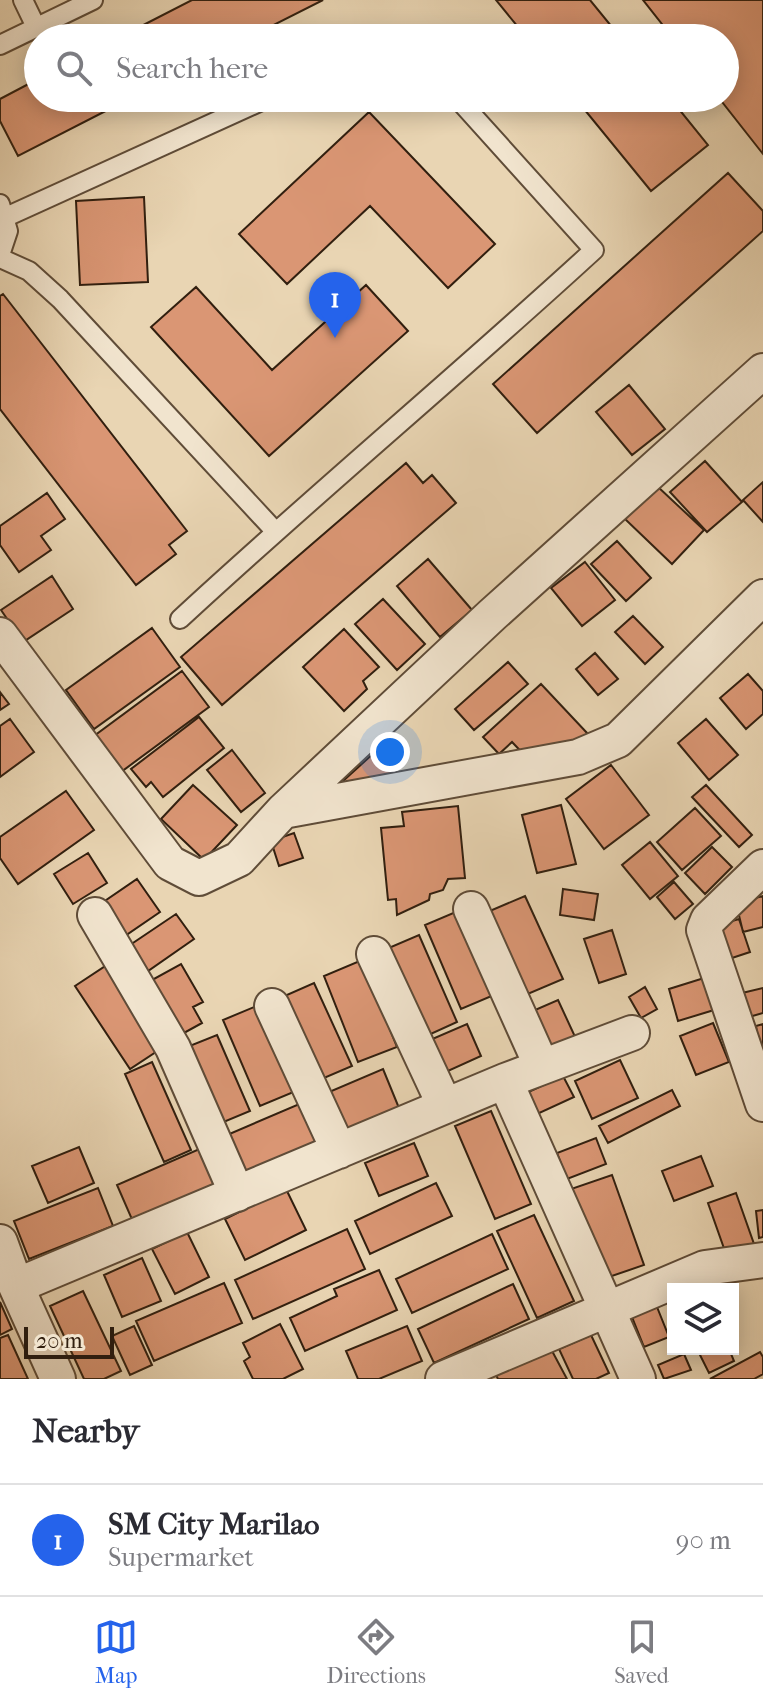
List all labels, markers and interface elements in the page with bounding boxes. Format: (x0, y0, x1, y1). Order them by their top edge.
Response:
search box (24, 24, 739, 112)
icon: search (52, 46, 96, 90)
text: Search here (116, 51, 268, 86)
pin: 1 (309, 272, 361, 338)
your location (370, 732, 410, 772)
map controls (667, 1283, 739, 1355)
button: layers (667, 1283, 739, 1355)
scale bar (24, 1323, 114, 1359)
text: 20 m (36, 1328, 82, 1354)
text: Nearby (32, 1411, 139, 1451)
text: SM City Marilao (108, 1507, 320, 1542)
text: 1 (53, 1525, 63, 1556)
text: 90 m (676, 1525, 731, 1556)
text: Supermarket (108, 1542, 254, 1573)
tab: Map (94, 1615, 138, 1689)
tab: Directions (327, 1615, 426, 1689)
tab: Saved (614, 1615, 669, 1689)

